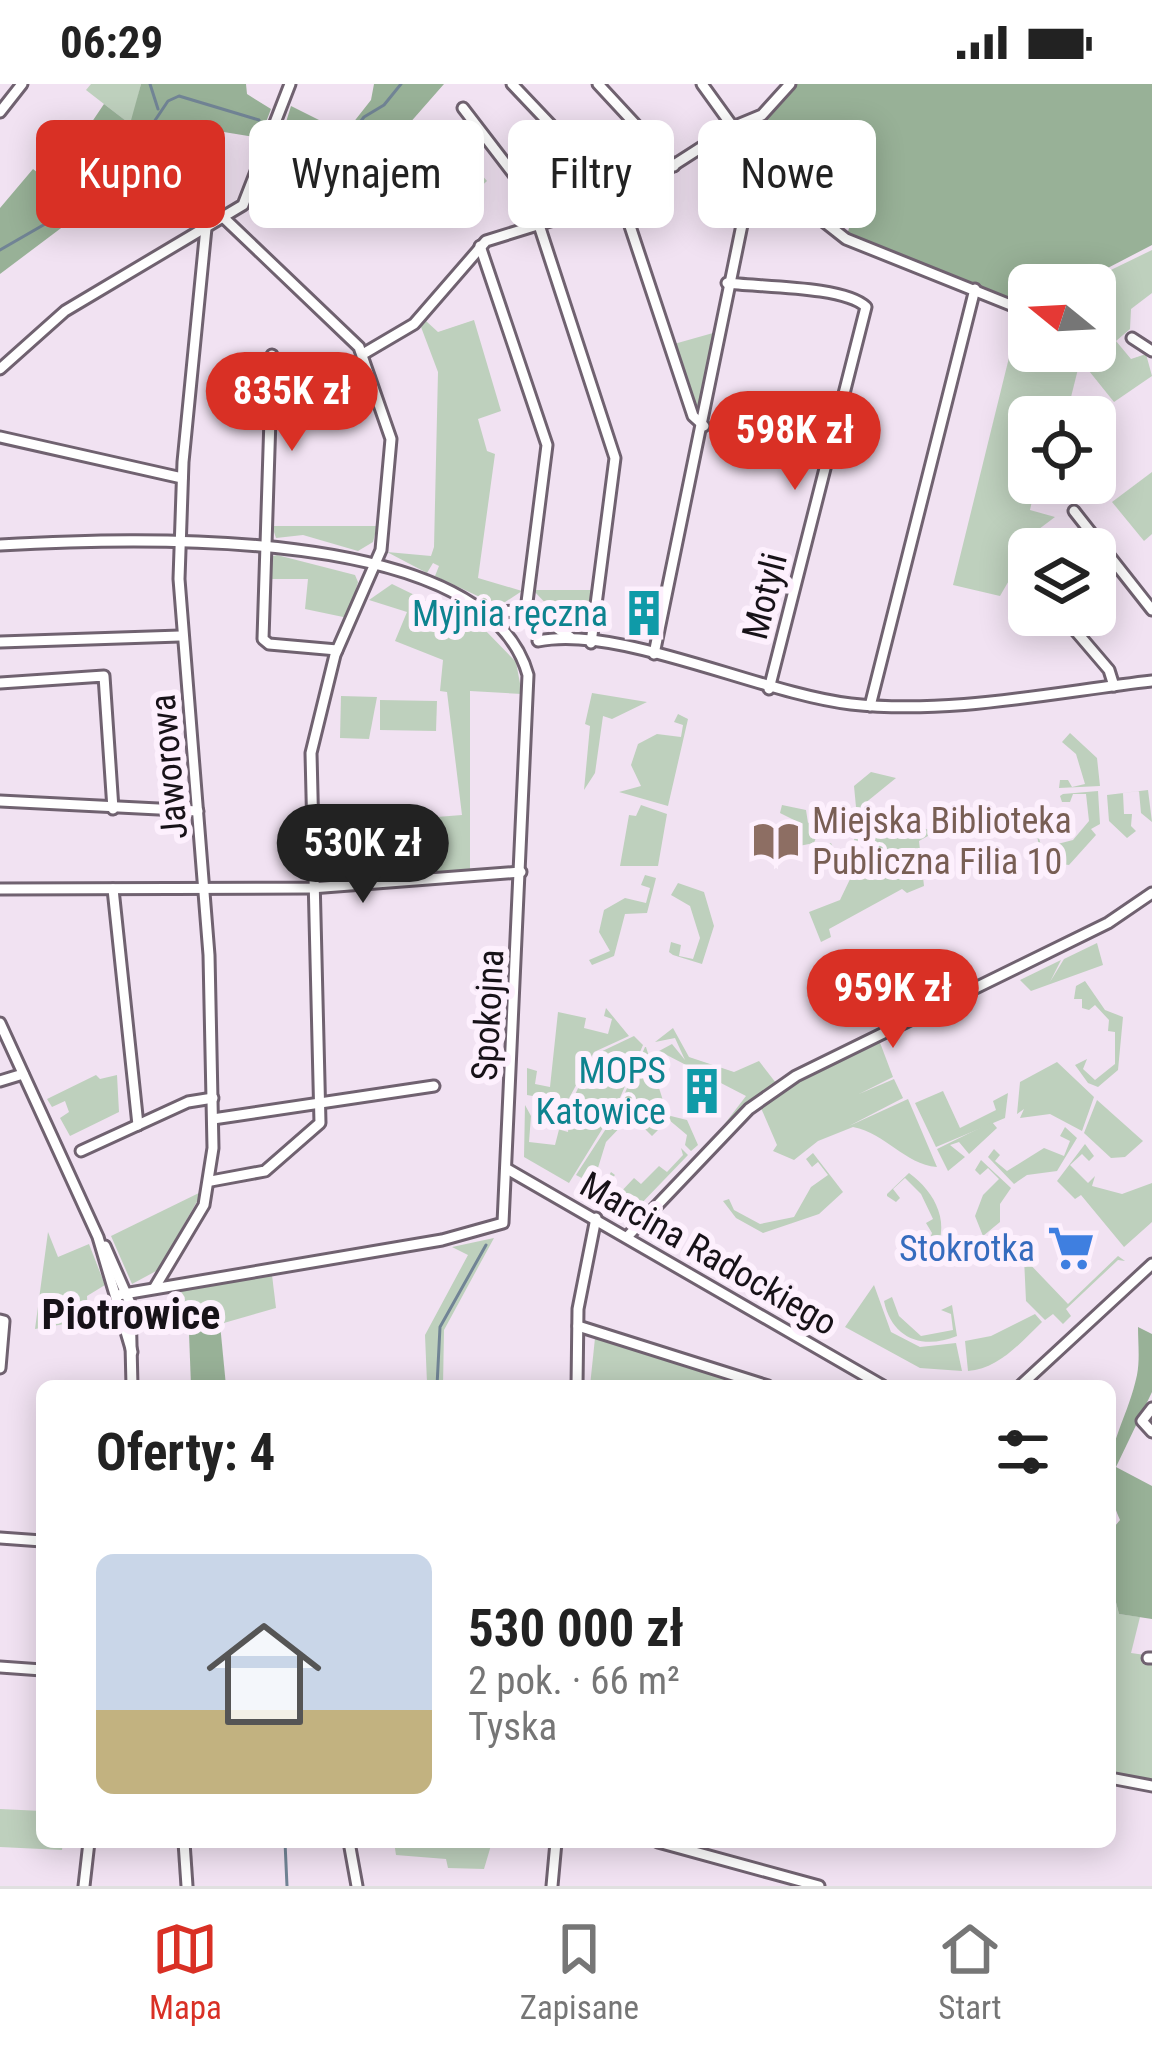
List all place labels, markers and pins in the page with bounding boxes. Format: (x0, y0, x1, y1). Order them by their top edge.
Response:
pin: 835K zł (181, 352, 403, 454)
pin: 598K zł (684, 391, 906, 493)
building icon: Myjnia ręczna (619, 588, 669, 638)
place label: Myjnia ręczna (412, 593, 608, 635)
place label: Miejska Biblioteka Publiczna Filia 10 (812, 800, 1072, 883)
pin: 530K zł (252, 804, 474, 906)
library icon: Miejska Biblioteka Publiczna Filia 10 (751, 816, 801, 866)
pin: 959K zł (782, 949, 1004, 1051)
place label: MOPS Katowice (536, 1050, 666, 1133)
building icon: MOPS Katowice (677, 1066, 727, 1116)
supermarket icon: Stokrotka (1046, 1223, 1096, 1273)
place label: Stokrotka (899, 1228, 1035, 1270)

